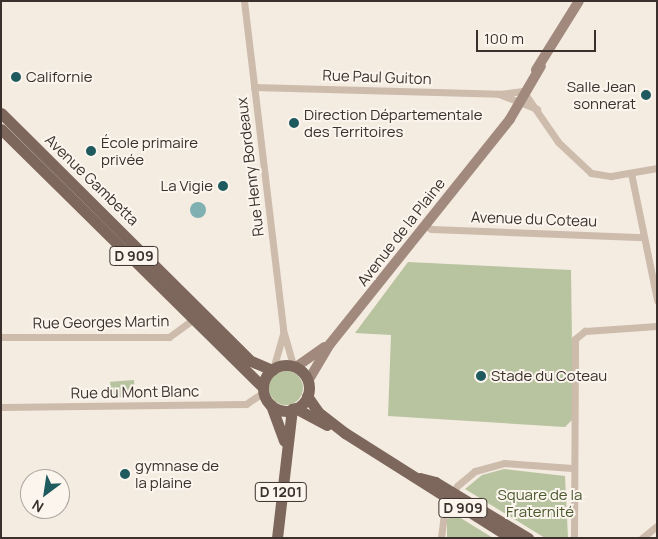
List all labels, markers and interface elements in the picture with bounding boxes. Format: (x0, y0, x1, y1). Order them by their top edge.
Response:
scale bar (478, 20, 598, 52)
text: 100 m (484, 28, 524, 49)
street label: Rue Paul Guiton (322, 66, 432, 88)
place label: Californie (26, 68, 93, 86)
marker: Californie (10, 71, 22, 83)
place label: Salle Jean sonnerat (567, 77, 636, 112)
marker: Salle Jean sonnerat (640, 89, 652, 101)
street label: Rue Henry Bordeaux (233, 96, 267, 238)
place label: Direction Départementale des Territoires (304, 105, 482, 140)
marker: Direction Départementale des Territoires (288, 117, 300, 129)
street label: Avenue Gambetta (41, 131, 143, 229)
place label: École primaire privée (101, 133, 198, 168)
marker: École primaire privée (85, 145, 97, 157)
street label: Avenue de la Plaine (353, 175, 449, 289)
place label: La Vigie (161, 177, 213, 195)
marker: La Vigie (217, 180, 229, 192)
street label: Avenue du Coteau (471, 208, 597, 230)
road number: D 909 (109, 245, 159, 268)
street label: Rue Georges Martin (32, 312, 170, 332)
place label: Stade du Coteau (491, 367, 607, 385)
marker: Stade du Coteau (475, 370, 487, 382)
street label: Rue du Mont Blanc (71, 382, 199, 402)
place label: gymnase de la plaine (135, 456, 219, 491)
marker: gymnase de la plaine (119, 468, 131, 480)
north arrow (20, 469, 70, 519)
road number: D 1201 (255, 481, 307, 504)
park label: Square de la Fraternité (498, 485, 582, 520)
text: N (28, 496, 47, 517)
road number: D 909 (438, 496, 488, 520)

